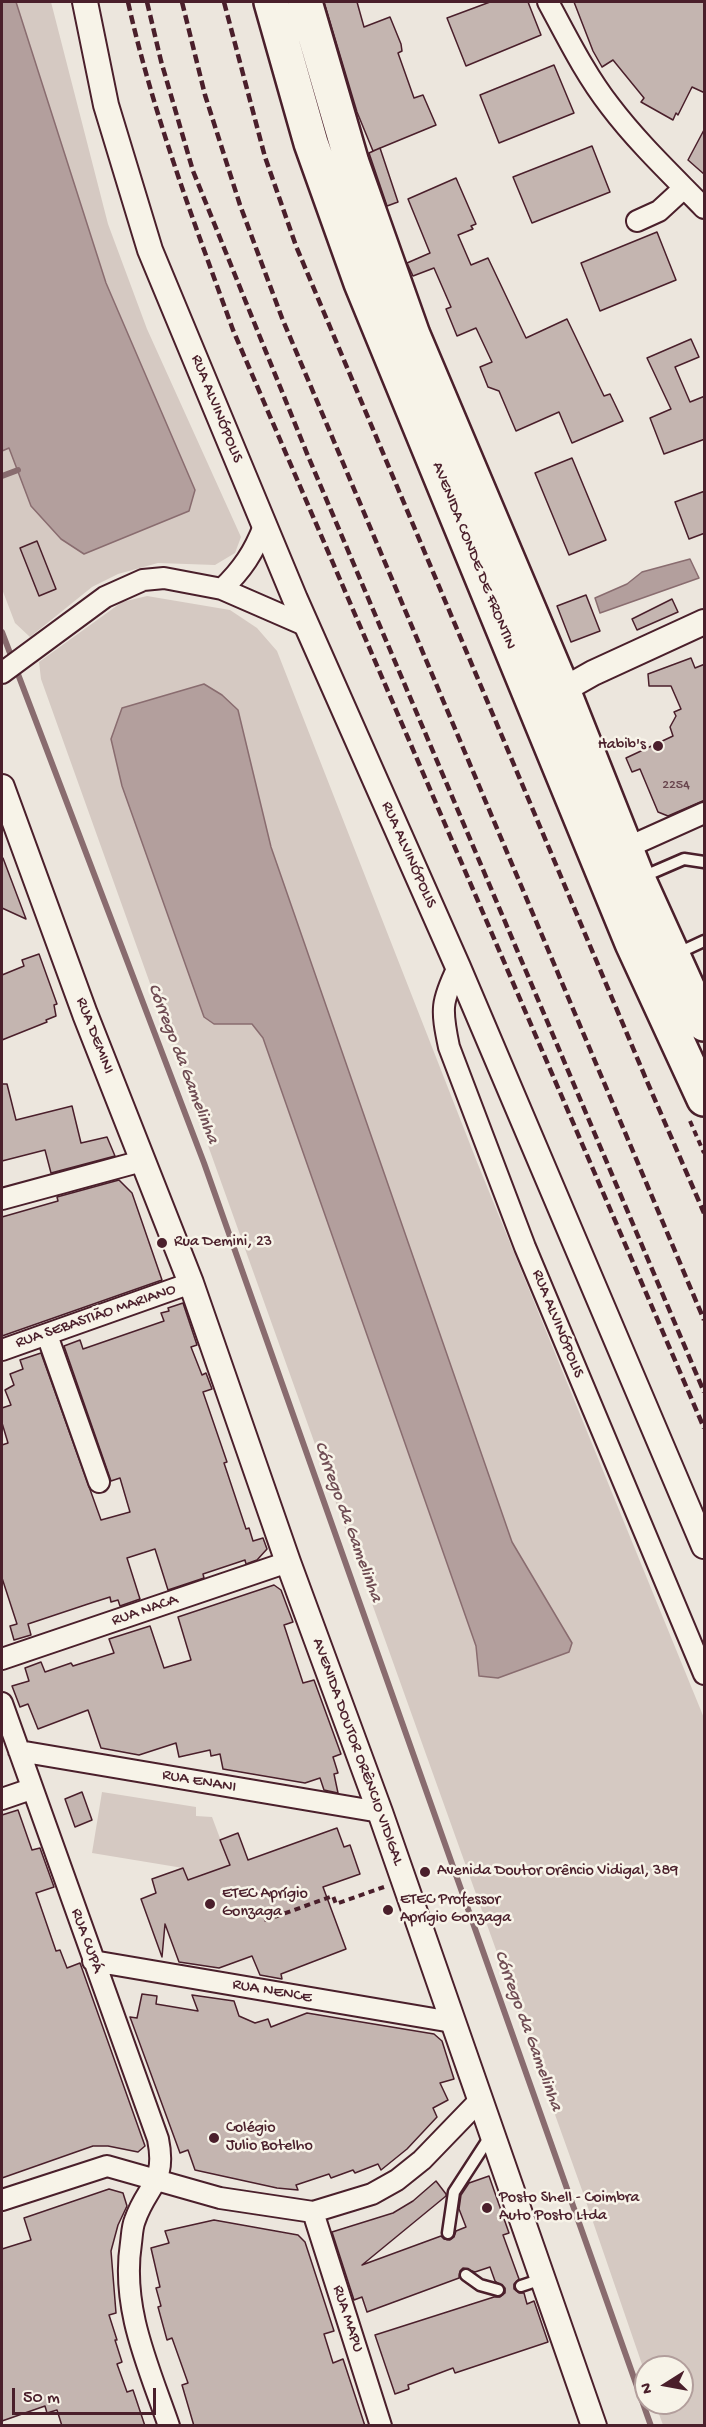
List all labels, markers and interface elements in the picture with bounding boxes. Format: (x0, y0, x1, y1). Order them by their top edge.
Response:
street label: RUA ALVINÓPOLIS (186, 352, 246, 466)
street label: AVENIDA CONDE DE FRONTIN (427, 459, 519, 653)
place label: Habib's (598, 736, 646, 756)
marker: Habib's (651, 739, 665, 753)
house number: 2254 (662, 778, 690, 794)
street label: RUA ALVINÓPOLIS (376, 799, 440, 911)
water label: Córrego da Gamelinha (142, 981, 222, 1147)
street label: RUA DEMINI (71, 995, 117, 1077)
place label: Rua Demini, 23 (174, 1233, 272, 1253)
marker: Rua Demini, 23 (155, 1236, 169, 1250)
street label: RUA ALVINÓPOLIS (527, 1267, 587, 1381)
street label: RUA SEBASTIÃO MARIANO (13, 1281, 179, 1353)
water label: Córrego da Gamelinha (308, 1439, 386, 1605)
street label: RUA NACA (109, 1591, 181, 1631)
street label: AVENIDA DOUTOR ORÊNCIO VIDIGAL (307, 1636, 407, 1868)
street label: RUA ENANI (160, 1766, 238, 1798)
place label: Avenida Doutor Orêncio Vidigal, 389 (437, 1862, 678, 1882)
marker: Avenida Doutor Orêncio Vidigal, 389 (418, 1865, 432, 1879)
place label: ETEC Aprígio Gonzaga (222, 1885, 308, 1923)
place label: ETEC Professor Aprígio Gonzaga (400, 1891, 511, 1929)
marker: ETEC Aprígio Gonzaga (203, 1897, 217, 1911)
marker: ETEC Professor Aprígio Gonzaga (381, 1903, 395, 1917)
street label: RUA CUPÁ (66, 1906, 106, 1976)
water label: Córrego da Gamelinha (488, 1948, 566, 2114)
street label: RUA NENCE (231, 1976, 313, 2008)
place label: Colégio Julio Botelho (226, 2119, 313, 2157)
marker: Colégio Julio Botelho (207, 2131, 221, 2145)
place label: Posto Shell - Coimbra Auto Posto Ltda (499, 2189, 639, 2227)
marker: Posto Shell - Coimbra Auto Posto Ltda (480, 2201, 494, 2215)
street label: RUA MAPU (327, 2283, 367, 2355)
north arrow (634, 2355, 694, 2415)
scale bar (15, 2376, 159, 2414)
text: N (637, 2381, 658, 2395)
text: 50 m (23, 2388, 60, 2409)

